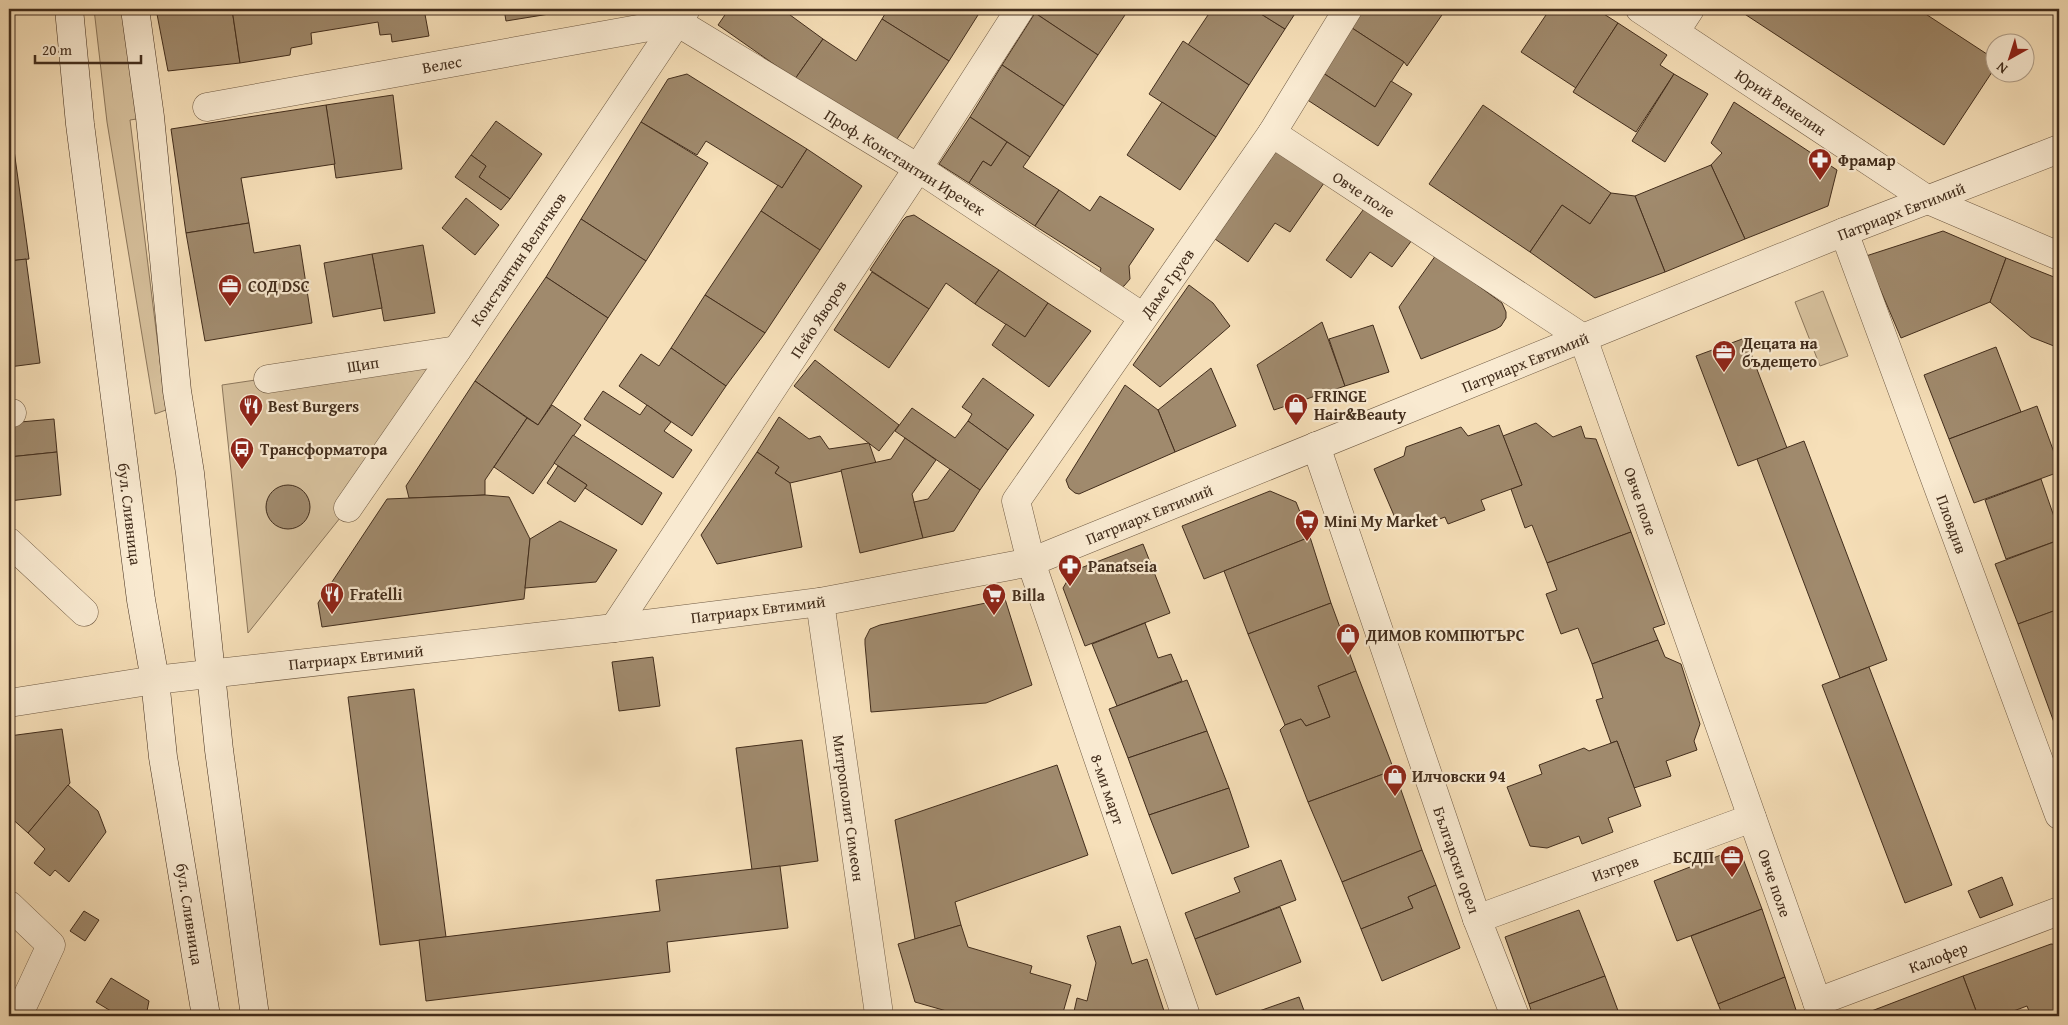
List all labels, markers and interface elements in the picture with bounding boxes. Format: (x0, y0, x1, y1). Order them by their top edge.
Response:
scale bar (35, 32, 141, 64)
north arrow (1986, 32, 2036, 82)
text: 20 m (42, 39, 73, 60)
street label: Велес (420, 49, 464, 79)
text: N (1991, 57, 2012, 79)
street label: Юрий Венелин (1730, 62, 1832, 142)
street label: Проф. Константин Иречек (820, 103, 991, 222)
pharmacy icon: Фрамар (1807, 147, 1833, 181)
place label: Фрамар (1838, 148, 1896, 172)
street label: Овче поле (1328, 165, 1400, 223)
street label: Патриарх Евтимий (1834, 175, 1969, 246)
street label: Константин Величков (464, 187, 572, 331)
street label: Даме Груев (1134, 243, 1200, 324)
office icon: СОД DSC (217, 273, 243, 307)
place label: СОД DSC (248, 274, 310, 298)
street label: Пейо Яворов (784, 275, 852, 363)
street label: Патриарх Евтимий (1458, 325, 1593, 398)
place label: Децата на бъдещето (1741, 331, 1818, 373)
office icon: Децата на бъдещето (1711, 339, 1737, 373)
street label: Щип (345, 350, 381, 378)
place label: FRINGE Hair&Beauty (1314, 384, 1407, 426)
shop icon: FRINGE Hair&Beauty (1283, 392, 1309, 426)
restaurant icon: Best Burgers (238, 393, 264, 427)
place label: Best Burgers (268, 394, 359, 418)
bus stop icon: Трансформатора (229, 436, 255, 470)
place label: Трансформатора (260, 437, 388, 461)
street label: бул. Сливница (112, 461, 148, 567)
street label: Овче поле (1618, 464, 1664, 538)
street label: Патриарх Евтимий (1082, 477, 1217, 550)
street label: Пловдив (1930, 491, 1974, 557)
supermarket icon: Mini My Market (1294, 508, 1320, 542)
place label: Mini My Market (1324, 509, 1438, 533)
pharmacy icon: Panatseia (1057, 553, 1083, 587)
place label: Panatseia (1088, 554, 1158, 578)
restaurant icon: Fratelli (319, 581, 345, 615)
place label: Fratelli (350, 582, 403, 606)
supermarket icon: Billa (981, 582, 1007, 616)
place label: Billa (1012, 583, 1046, 607)
street label: Патриарх Евтимий (689, 589, 827, 629)
shop icon: ДИМОВ КОМПЮТЪРС (1335, 622, 1361, 656)
place label: ДИМОВ КОМПЮТЪРС (1365, 623, 1525, 647)
street label: Патриарх Евтимий (287, 638, 425, 676)
street label: Митрополит Симеон (827, 733, 871, 883)
street label: 8-ми март (1085, 751, 1131, 828)
shop icon: Илчовски 94 (1382, 763, 1408, 797)
place label: Илчовски 94 (1412, 764, 1506, 788)
street label: Български орел (1427, 803, 1487, 917)
office icon: БСДП (1719, 844, 1745, 878)
place label: БСДП (1673, 845, 1714, 869)
street label: Овче поле (1752, 846, 1798, 920)
street label: Изгрев (1588, 848, 1642, 888)
street label: бул. Сливница (170, 861, 210, 967)
street label: Калофер (1905, 935, 1971, 979)

